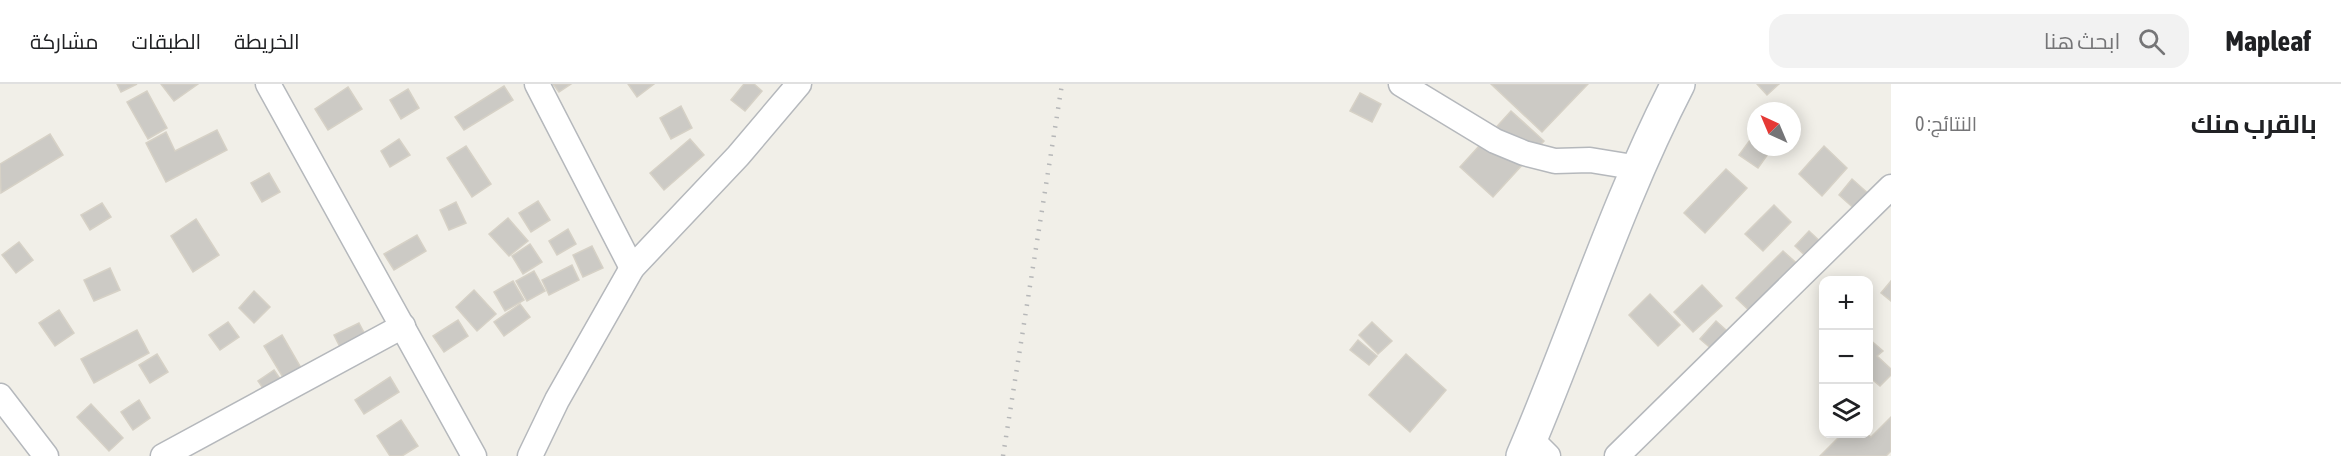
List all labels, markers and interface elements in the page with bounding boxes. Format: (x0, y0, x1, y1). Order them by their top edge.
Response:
search box (1769, 14, 2189, 68)
icon: search (2135, 25, 2168, 58)
text: Mapleaf (2225, 25, 2311, 57)
text: ابحث هنا (2044, 28, 2120, 54)
text: مشاركة (30, 29, 99, 53)
text: الطبقات (132, 29, 201, 53)
text: الخريطة (234, 29, 300, 53)
north arrow (1747, 102, 1801, 156)
text: بالقرب منك (2191, 109, 2317, 139)
text: النتائج: 0 (1915, 112, 1977, 135)
map controls (1819, 276, 1873, 438)
button: + (1819, 276, 1873, 330)
button: − (1819, 330, 1873, 384)
button: layers (1819, 384, 1873, 438)

